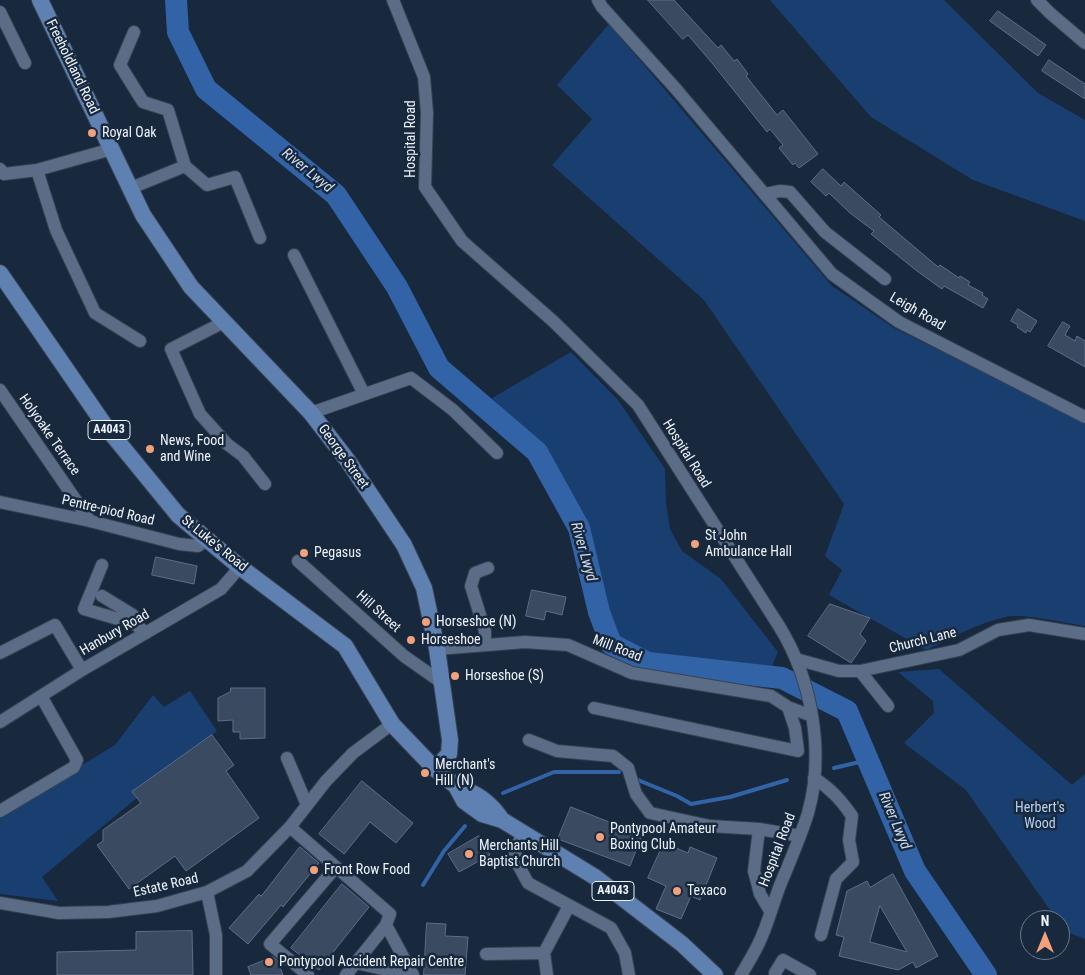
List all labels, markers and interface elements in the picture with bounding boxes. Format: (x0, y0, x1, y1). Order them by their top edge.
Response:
street label: Freeholdland Road (42, 17, 102, 117)
street label: Hospital Road (403, 100, 419, 178)
place label: Royal Oak (102, 125, 157, 141)
marker: Royal Oak (86, 127, 98, 139)
water label: River Lwyd (278, 145, 336, 197)
street label: Leigh Road (886, 289, 948, 335)
street label: Holyoake Terrace (15, 391, 83, 479)
street label: Hospital Road (658, 417, 714, 491)
road number: A4043 (88, 420, 130, 440)
street label: George Street (314, 422, 372, 492)
place label: News, Food and Wine (160, 433, 224, 466)
marker: News, Food and Wine (144, 443, 156, 455)
street label: Pentre-piod Road (60, 492, 156, 530)
street label: St Luke's Road (178, 512, 250, 576)
water label: River Lwyd (566, 520, 600, 584)
place label: St John Ambulance Hall (705, 528, 792, 560)
marker: St John Ambulance Hall (689, 538, 701, 550)
place label: Pegasus (314, 545, 361, 561)
marker: Pegasus (298, 547, 310, 559)
street label: Hill Street (352, 588, 404, 636)
street label: Hanbury Road (77, 606, 153, 660)
place label: Horseshoe (N) (436, 614, 516, 630)
marker: Horseshoe (N) (420, 616, 432, 628)
street label: Church Lane (888, 625, 958, 657)
place label: Horseshoe (421, 632, 481, 648)
street label: Mill Road (590, 632, 644, 666)
marker: Horseshoe (405, 634, 417, 646)
place label: Horseshoe (S) (465, 668, 544, 684)
marker: Horseshoe (S) (449, 670, 461, 682)
place label: Merchant's Hill (N) (435, 757, 495, 790)
marker: Merchant's Hill (N) (419, 767, 431, 779)
water label: River Lwyd (874, 790, 914, 852)
park label: Herbert's Wood (1015, 800, 1065, 832)
street label: Hospital Road (756, 811, 800, 889)
place label: Pontypool Amateur Boxing Club (610, 821, 716, 854)
marker: Pontypool Amateur Boxing Club (594, 831, 606, 843)
place label: Merchants Hill Baptist Church (479, 838, 560, 870)
marker: Merchants Hill Baptist Church (463, 848, 475, 860)
place label: Front Row Food (324, 862, 410, 878)
marker: Front Row Food (308, 864, 320, 876)
street label: Estate Road (132, 870, 200, 902)
road number: A4043 (592, 881, 634, 900)
place label: Texaco (687, 883, 727, 899)
marker: Texaco (671, 885, 683, 897)
north arrow (1020, 910, 1070, 960)
text: N (1041, 913, 1049, 929)
place label: Pontypool Accident Repair Centre (279, 954, 464, 970)
marker: Pontypool Accident Repair Centre (263, 956, 275, 968)

